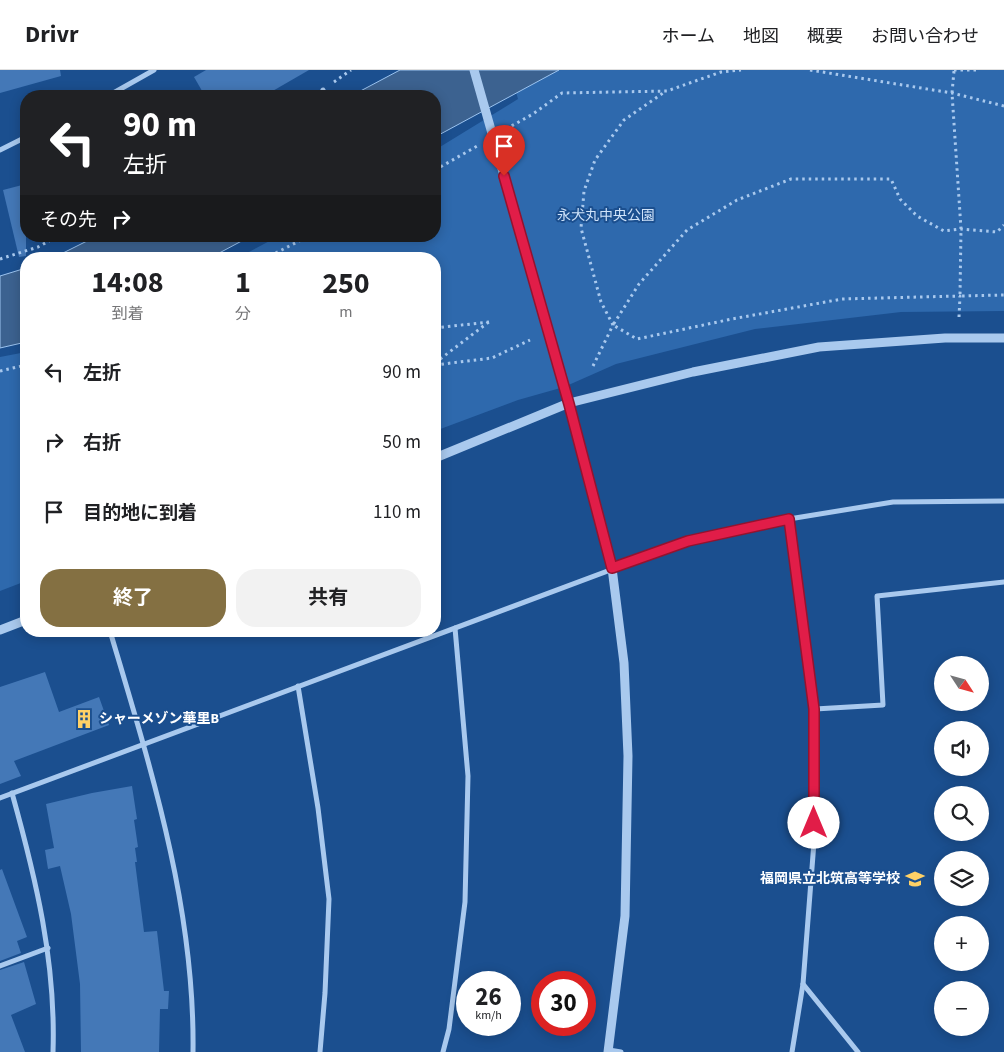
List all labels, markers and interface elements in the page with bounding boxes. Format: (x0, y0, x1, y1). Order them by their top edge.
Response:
text: Drivr (25, 17, 79, 52)
text: ホーム (662, 24, 715, 49)
text: 地図 (743, 24, 779, 49)
text: 概要 (807, 24, 843, 49)
text: お問い合わせ (871, 24, 979, 49)
text: 90 m (123, 100, 197, 150)
icon: left (40, 110, 105, 175)
pin (483, 125, 525, 176)
icon: arrive (490, 132, 518, 160)
text: 左折 (123, 149, 167, 181)
icon: right (107, 205, 135, 233)
park label: 永犬丸中央公園 (557, 206, 655, 226)
text: その先 (40, 207, 97, 234)
text: 14:08 (91, 261, 164, 304)
text: 1 (235, 261, 251, 304)
text: 250 (322, 262, 370, 305)
text: m (339, 301, 353, 323)
text: 到着 (111, 303, 143, 325)
text: 分 (235, 303, 251, 325)
icon: left (40, 358, 68, 386)
text: 90 m (383, 359, 421, 386)
text: 左折 (83, 360, 121, 387)
icon: right (40, 428, 68, 456)
text: 50 m (383, 429, 421, 456)
text: 右折 (83, 430, 121, 457)
icon: arrive (40, 498, 68, 526)
text: 110 m (373, 499, 421, 526)
text: 目的地に到着 (83, 500, 197, 527)
button: 終了 (40, 569, 226, 627)
button: 共有 (236, 569, 421, 627)
north arrow (934, 656, 989, 711)
map controls (934, 656, 989, 1036)
building icon: シャーメゾン華里B (73, 708, 95, 730)
place label: シャーメゾン華里B (99, 709, 219, 729)
button: sound (934, 721, 989, 776)
button: search (934, 786, 989, 841)
position arrow (787, 796, 839, 848)
button: layers (934, 851, 989, 906)
school or university icon: 福岡県立北筑高等学校 (904, 868, 926, 890)
place label: 福岡県立北筑高等学校 (760, 869, 900, 889)
button: + (934, 916, 989, 971)
speed limit sign: 30 (531, 971, 596, 1036)
text: 26 (475, 979, 502, 1015)
button: − (934, 981, 989, 1036)
text: km/h (475, 1007, 502, 1024)

